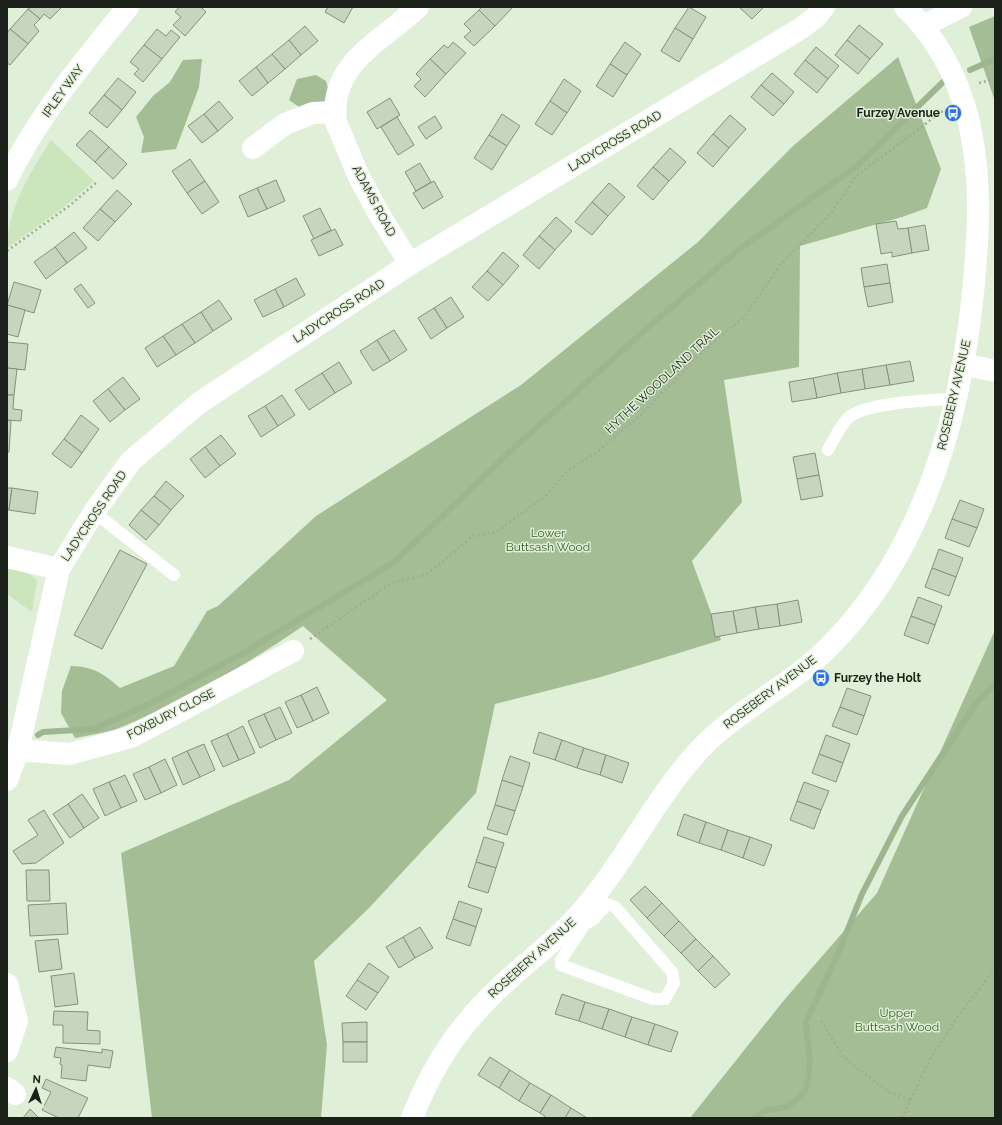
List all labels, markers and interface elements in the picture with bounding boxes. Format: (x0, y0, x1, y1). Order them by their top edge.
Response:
street label: IPLEY WAY (39, 62, 87, 120)
bus stop icon: Furzey Avenue (943, 103, 963, 123)
place label: Furzey Avenue (857, 106, 940, 120)
street label: LADYCROSS ROAD (566, 107, 665, 174)
street label: ADAMS ROAD (349, 163, 399, 239)
street label: LADYCROSS ROAD (291, 276, 388, 346)
street label: HYTHE WOODLAND TRAIL (602, 324, 722, 436)
street label: ROSEBERY AVENUE (934, 338, 974, 452)
street label: LADYCROSS ROAD (58, 468, 130, 564)
park label: Lower Buttsash Wood (506, 526, 590, 554)
street label: ROSEBERY AVENUE (721, 652, 819, 732)
bus stop icon: Furzey the Holt (811, 668, 831, 688)
place label: Furzey the Holt (834, 671, 921, 685)
street label: FOXBURY CLOSE (125, 686, 217, 742)
street label: ROSEBERY AVENUE (485, 915, 579, 1001)
park label: Upper Buttsash Wood (855, 1006, 939, 1034)
north arrow (16, 1069, 56, 1109)
text: N (32, 1073, 41, 1086)

